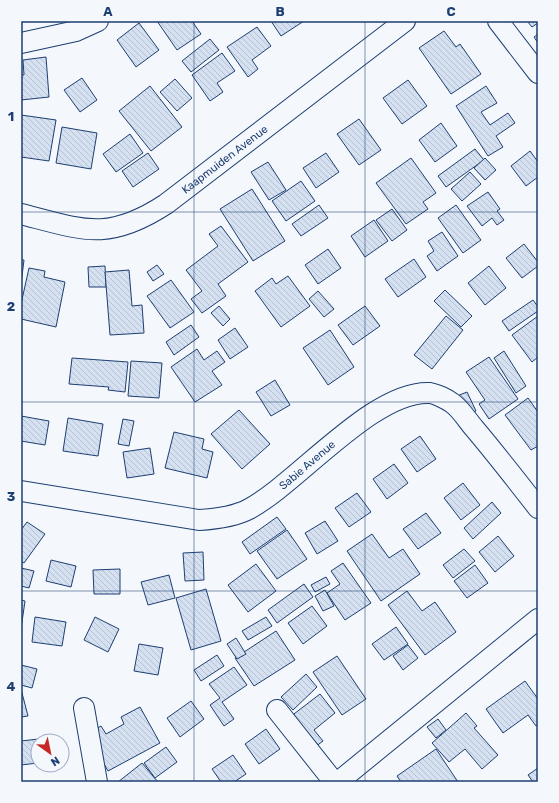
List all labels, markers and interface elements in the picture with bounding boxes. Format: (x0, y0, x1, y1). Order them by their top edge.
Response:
text: A (103, 4, 113, 19)
text: B (275, 4, 285, 19)
text: C (446, 4, 456, 19)
text: 1 (8, 109, 14, 124)
street label: Kaapmuiden Avenue (179, 123, 270, 197)
text: 2 (7, 299, 15, 314)
street label: Sabie Avenue (277, 438, 338, 493)
text: 3 (7, 489, 16, 504)
text: 4 (7, 679, 16, 694)
north arrow (30, 733, 70, 773)
text: N (48, 753, 62, 769)

